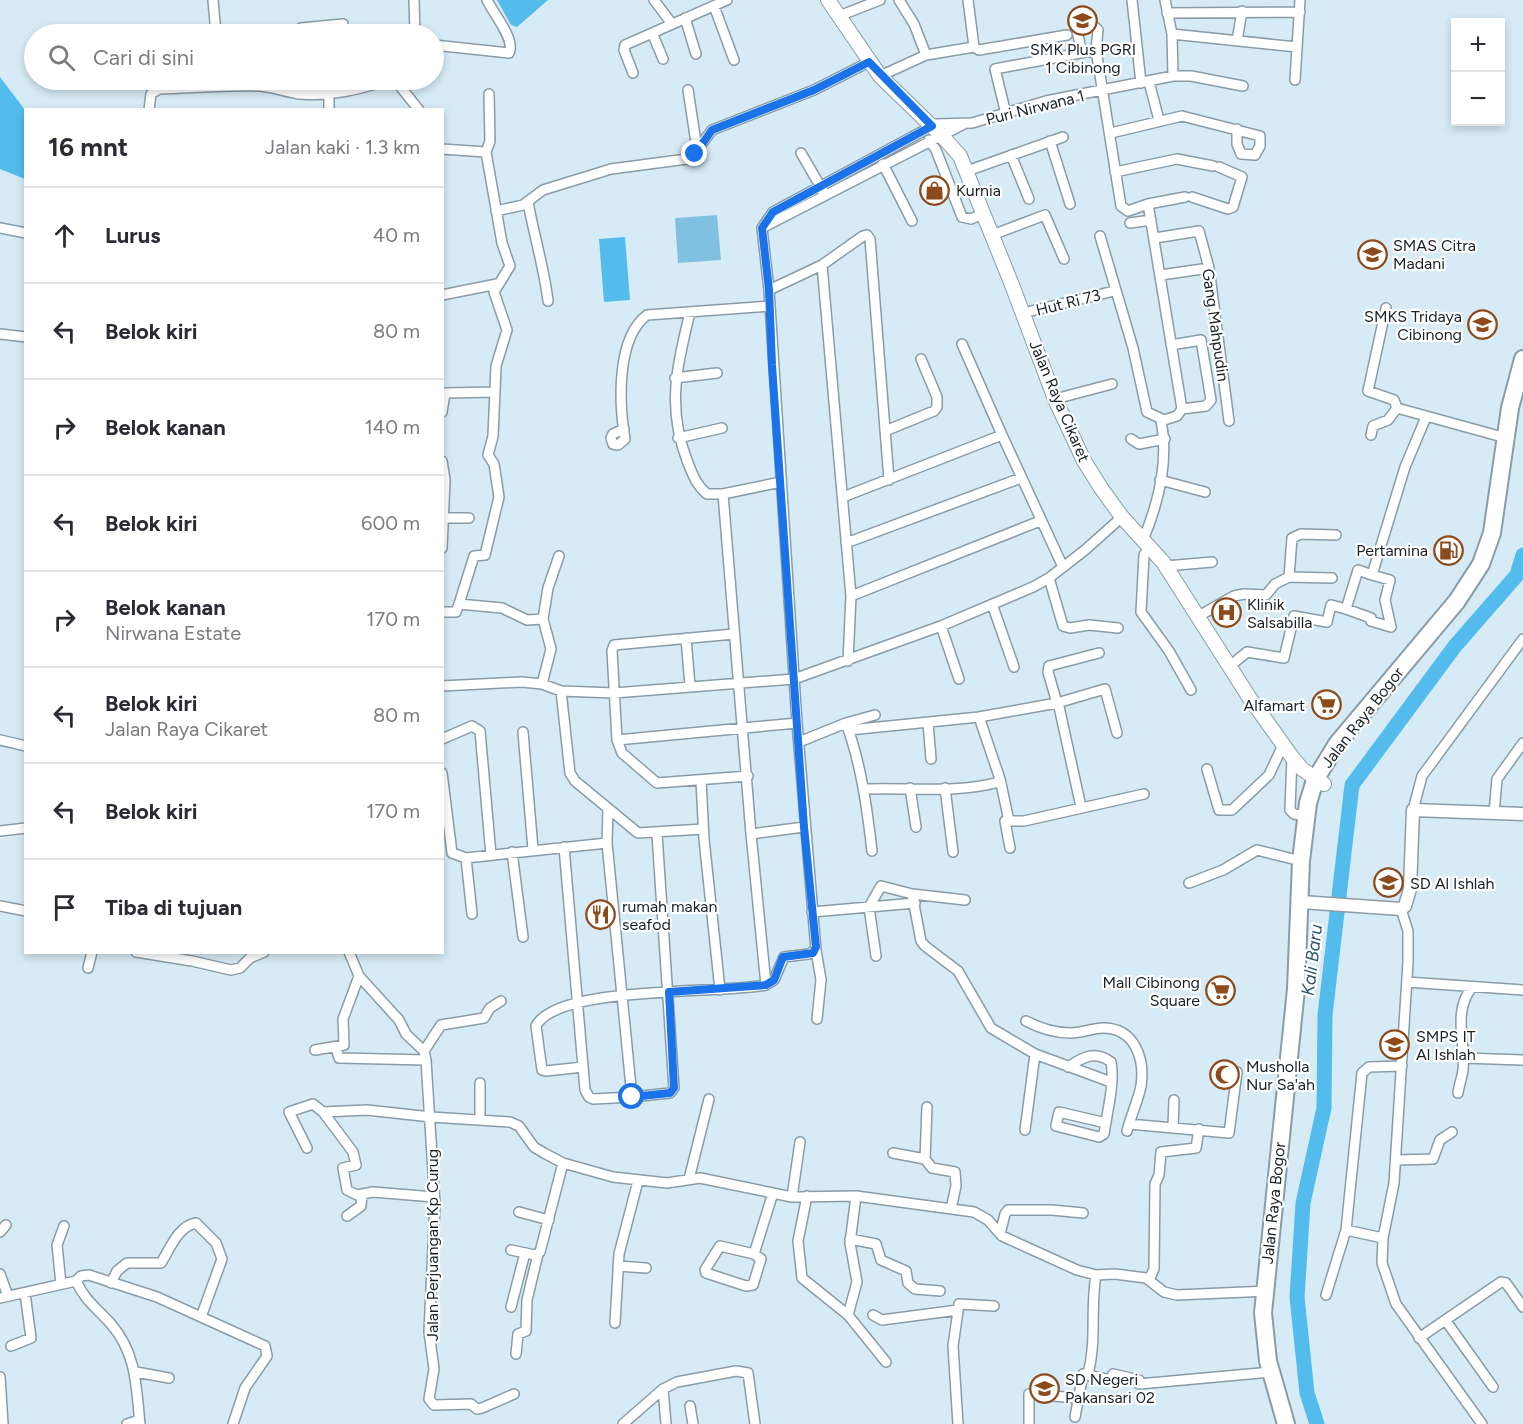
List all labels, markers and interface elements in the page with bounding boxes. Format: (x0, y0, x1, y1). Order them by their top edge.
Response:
school or university icon: SMK Plus PGRI 1 Cibinong (1067, 5, 1099, 37)
map controls (1451, 18, 1505, 126)
button: + (1451, 18, 1505, 72)
search box (24, 24, 444, 90)
place label: SMK Plus PGRI 1 Cibinong (1030, 40, 1136, 77)
icon: search (45, 41, 78, 74)
text: Cari di sini (93, 44, 194, 71)
button: − (1451, 72, 1505, 126)
street label: Puri Nirwana 1 (984, 86, 1086, 129)
text: 16 mnt (48, 131, 128, 163)
text: Jalan kaki · 1.3 km (265, 135, 420, 159)
route end (681, 140, 707, 166)
shop icon: Kurnia (919, 174, 951, 206)
place label: Kurnia (956, 181, 1001, 200)
icon: ahead (48, 219, 81, 252)
text: Lurus (105, 222, 160, 249)
text: 40 m (373, 223, 420, 247)
place label: SMAS Citra Madani (1393, 236, 1476, 273)
school or university icon: SMAS Citra Madani (1356, 238, 1388, 270)
street label: Gang Mahpudin (1198, 267, 1233, 383)
street label: Hut Ri 73 (1034, 285, 1102, 320)
place label: SMKS Tridaya Cibinong (1364, 307, 1462, 344)
school or university icon: SMKS Tridaya Cibinong (1467, 309, 1499, 341)
icon: left (48, 315, 81, 348)
text: Belok kiri (105, 318, 198, 345)
text: 80 m (373, 319, 420, 343)
street label: Jalan Raya Cikaret (1025, 337, 1094, 465)
icon: right (48, 411, 81, 444)
text: Belok kanan (105, 414, 226, 441)
text: 140 m (365, 415, 420, 439)
icon: left (48, 507, 81, 540)
text: Belok kiri (105, 510, 198, 537)
text: 600 m (361, 511, 420, 535)
fuel station icon: Pertamina (1433, 534, 1465, 566)
place label: Pertamina (1356, 541, 1428, 560)
text: Belok kanan (105, 594, 226, 621)
place label: Klinik Salsabilla (1247, 595, 1312, 632)
hospital icon: Klinik Salsabilla (1210, 597, 1242, 629)
icon: right (48, 603, 81, 636)
text: 170 m (366, 607, 420, 631)
text: Nirwana Estate (105, 621, 241, 645)
street label: Jalan Raya Bogor (1317, 663, 1408, 771)
supermarket icon: Alfamart (1310, 689, 1342, 721)
text: Belok kiri (105, 690, 198, 717)
place label: Alfamart (1243, 696, 1305, 715)
icon: left (48, 699, 81, 732)
text: 80 m (373, 703, 420, 727)
text: Jalan Raya Cikaret (105, 717, 268, 741)
icon: left (48, 795, 81, 828)
text: Belok kiri (105, 798, 198, 825)
text: 170 m (366, 799, 420, 823)
school or university icon: SD Al Ishlah (1373, 867, 1405, 899)
place label: SD Al Ishlah (1410, 874, 1494, 893)
icon: arrive (48, 891, 81, 924)
text: Tiba di tujuan (105, 894, 242, 921)
place label: rumah makan seafod (622, 897, 718, 934)
restaurant icon: rumah makan seafod (585, 899, 617, 931)
water label: Kali Baru (1297, 923, 1327, 997)
place label: Mall Cibinong Square (1102, 973, 1200, 1010)
supermarket icon: Mall Cibinong Square (1205, 975, 1237, 1007)
place label: SMPS IT Al Ishlah (1416, 1027, 1476, 1064)
school or university icon: SMPS IT Al Ishlah (1379, 1029, 1411, 1061)
place label: Musholla Nur Sa'ah (1246, 1057, 1315, 1094)
mosque icon: Musholla Nur Sa'ah (1209, 1059, 1241, 1091)
route start (618, 1083, 644, 1109)
street label: Jalan Raya Bogor (1258, 1141, 1289, 1265)
street label: Jalan Perjuangan Kp Curug (423, 1149, 442, 1341)
place label: SD Negeri Pakansari 02 (1065, 1370, 1155, 1407)
school or university icon: SD Negeri Pakansari 02 (1028, 1372, 1060, 1404)

